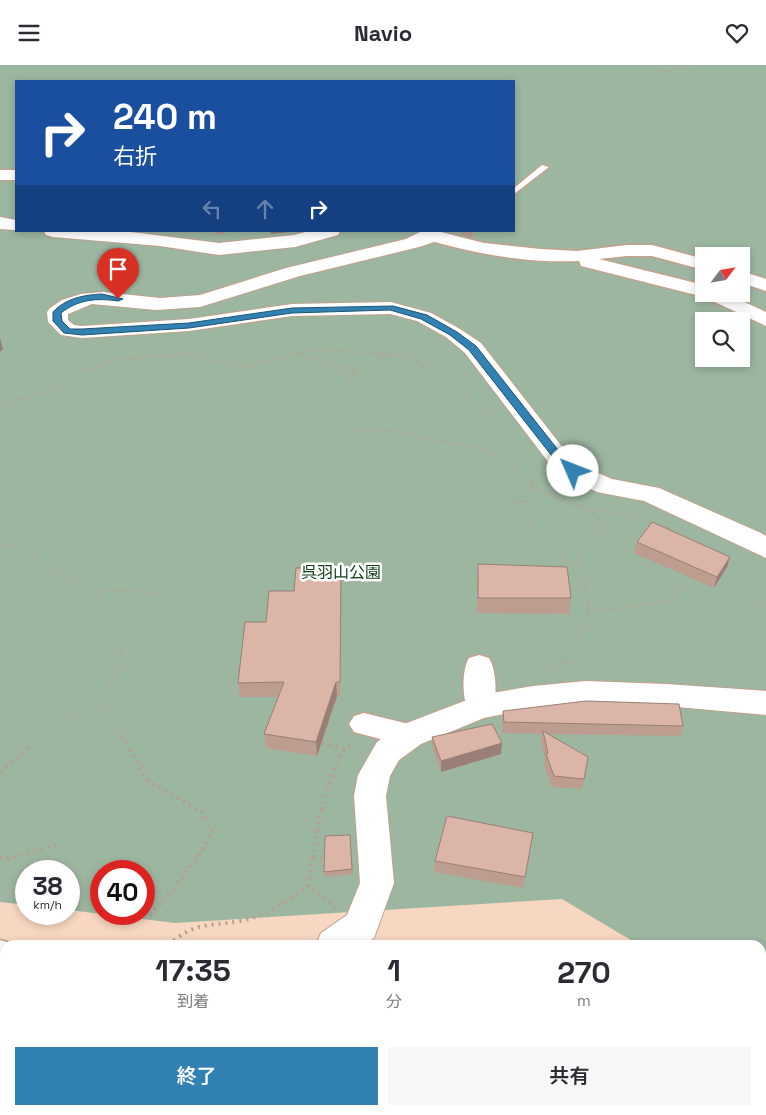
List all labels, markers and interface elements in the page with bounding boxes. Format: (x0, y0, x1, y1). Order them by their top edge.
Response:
icon: menu (15, 19, 43, 47)
text: Navio (354, 19, 412, 47)
icon: heart (723, 19, 751, 47)
text: 240 m (113, 95, 217, 139)
icon: right (30, 100, 95, 165)
text: 右折 (113, 142, 157, 170)
icon: left (198, 195, 226, 223)
icon: ahead (251, 195, 279, 223)
icon: right (304, 195, 332, 223)
north arrow (695, 247, 750, 303)
map controls (695, 247, 750, 367)
pin (97, 248, 139, 299)
icon: arrive (104, 255, 132, 283)
button: search (695, 312, 750, 367)
position arrow (546, 444, 598, 496)
park label: 呉羽山公園 (301, 562, 381, 583)
speed limit sign: 40 (90, 860, 155, 925)
text: 38 (32, 870, 63, 902)
text: km/h (33, 897, 62, 913)
text: 17:35 (155, 951, 231, 990)
text: 1 (387, 951, 401, 990)
text: 270 (557, 953, 611, 992)
text: m (577, 990, 591, 1011)
text: 到着 (177, 991, 209, 1012)
text: 分 (386, 991, 402, 1012)
button: 終了 (15, 1047, 378, 1105)
button: 共有 (388, 1047, 751, 1105)

